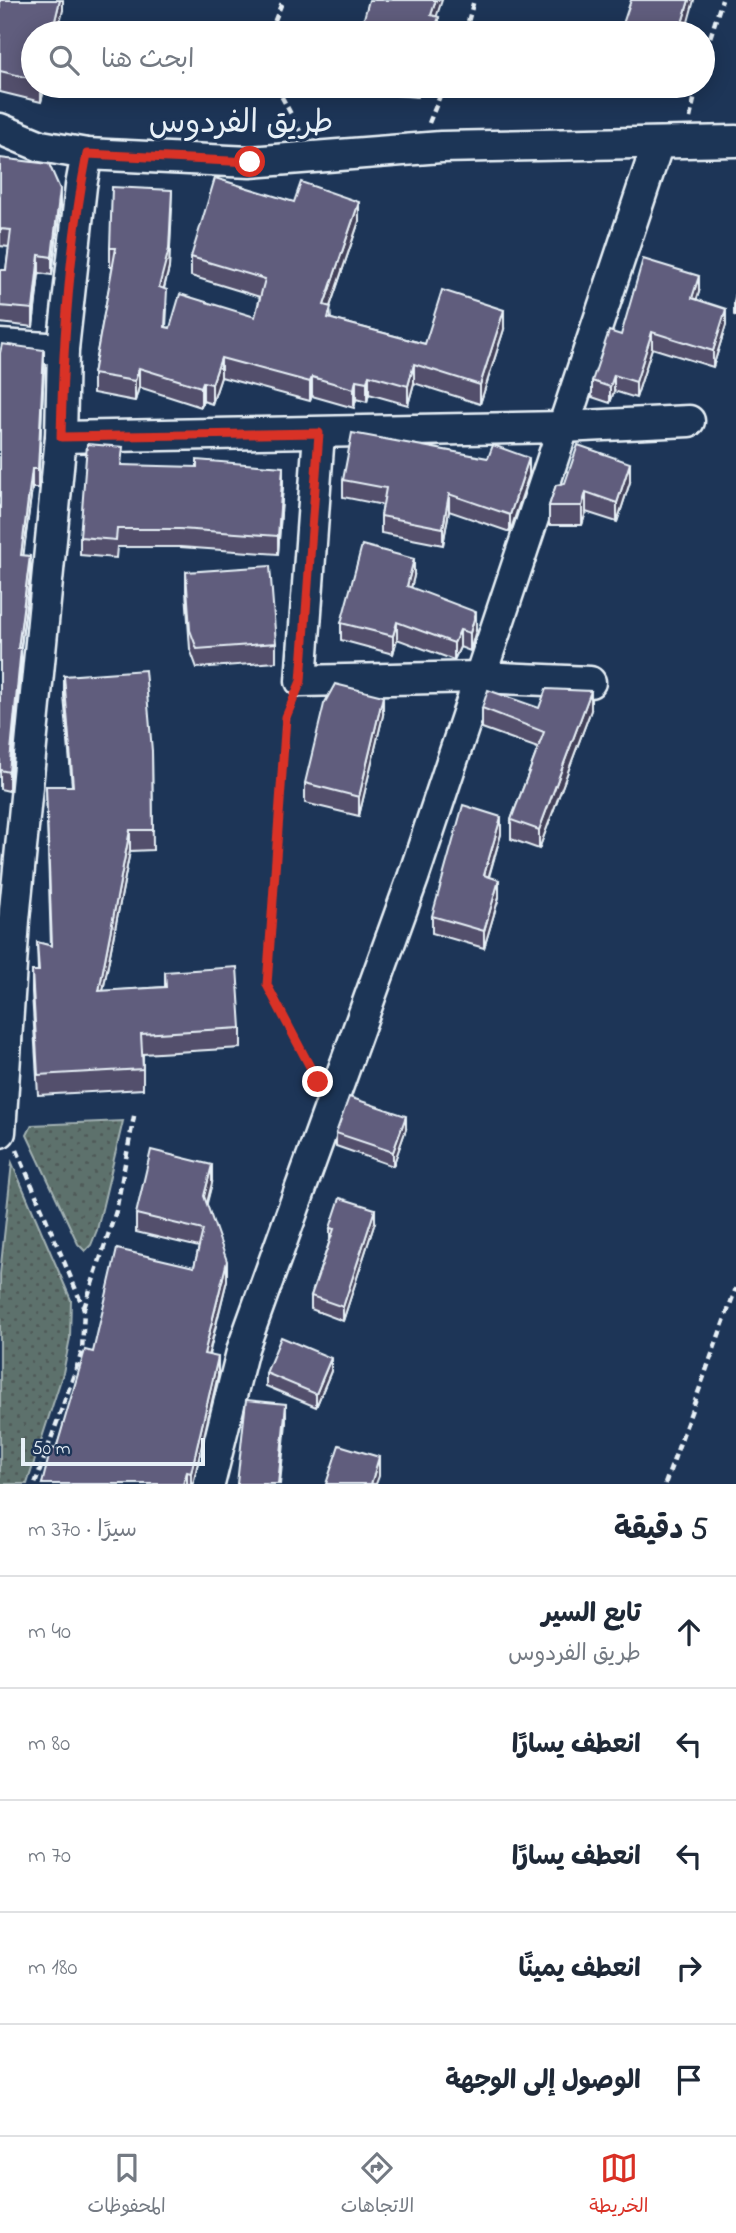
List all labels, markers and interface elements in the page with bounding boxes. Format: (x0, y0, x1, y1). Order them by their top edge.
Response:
search box (21, 21, 715, 98)
icon: search (45, 41, 83, 79)
text: ابحث هنا (101, 42, 194, 80)
street label: طريق الفردوس (149, 101, 333, 148)
route start (234, 146, 265, 177)
route end (302, 1066, 333, 1097)
scale bar (21, 1435, 205, 1467)
text: 50 m (32, 1436, 71, 1463)
text: 5 دقيقة (614, 1509, 708, 1553)
text: سيرًا · 370 m (28, 1514, 137, 1547)
text: تابع السير (542, 1596, 641, 1634)
icon: ahead (670, 1613, 708, 1651)
text: 40 m (28, 1616, 71, 1649)
text: طريق الفردوس (508, 1638, 641, 1671)
icon: left (670, 1725, 708, 1763)
text: انعطف يسارًا (512, 1727, 641, 1765)
text: 80 m (28, 1728, 70, 1761)
icon: left (670, 1837, 708, 1875)
text: انعطف يسارًا (512, 1839, 641, 1877)
text: 70 m (28, 1840, 71, 1873)
icon: right (670, 1949, 708, 1987)
text: انعطف يمينًا (518, 1951, 641, 1989)
text: 180 m (28, 1952, 77, 1985)
icon: arrive (670, 2061, 708, 2099)
text: الوصول إلى الوجهة (445, 2063, 641, 2101)
tab: المحفوظات (88, 2149, 166, 2222)
tab: الاتجاهات (341, 2149, 414, 2222)
tab: الخريطة (589, 2149, 648, 2222)

